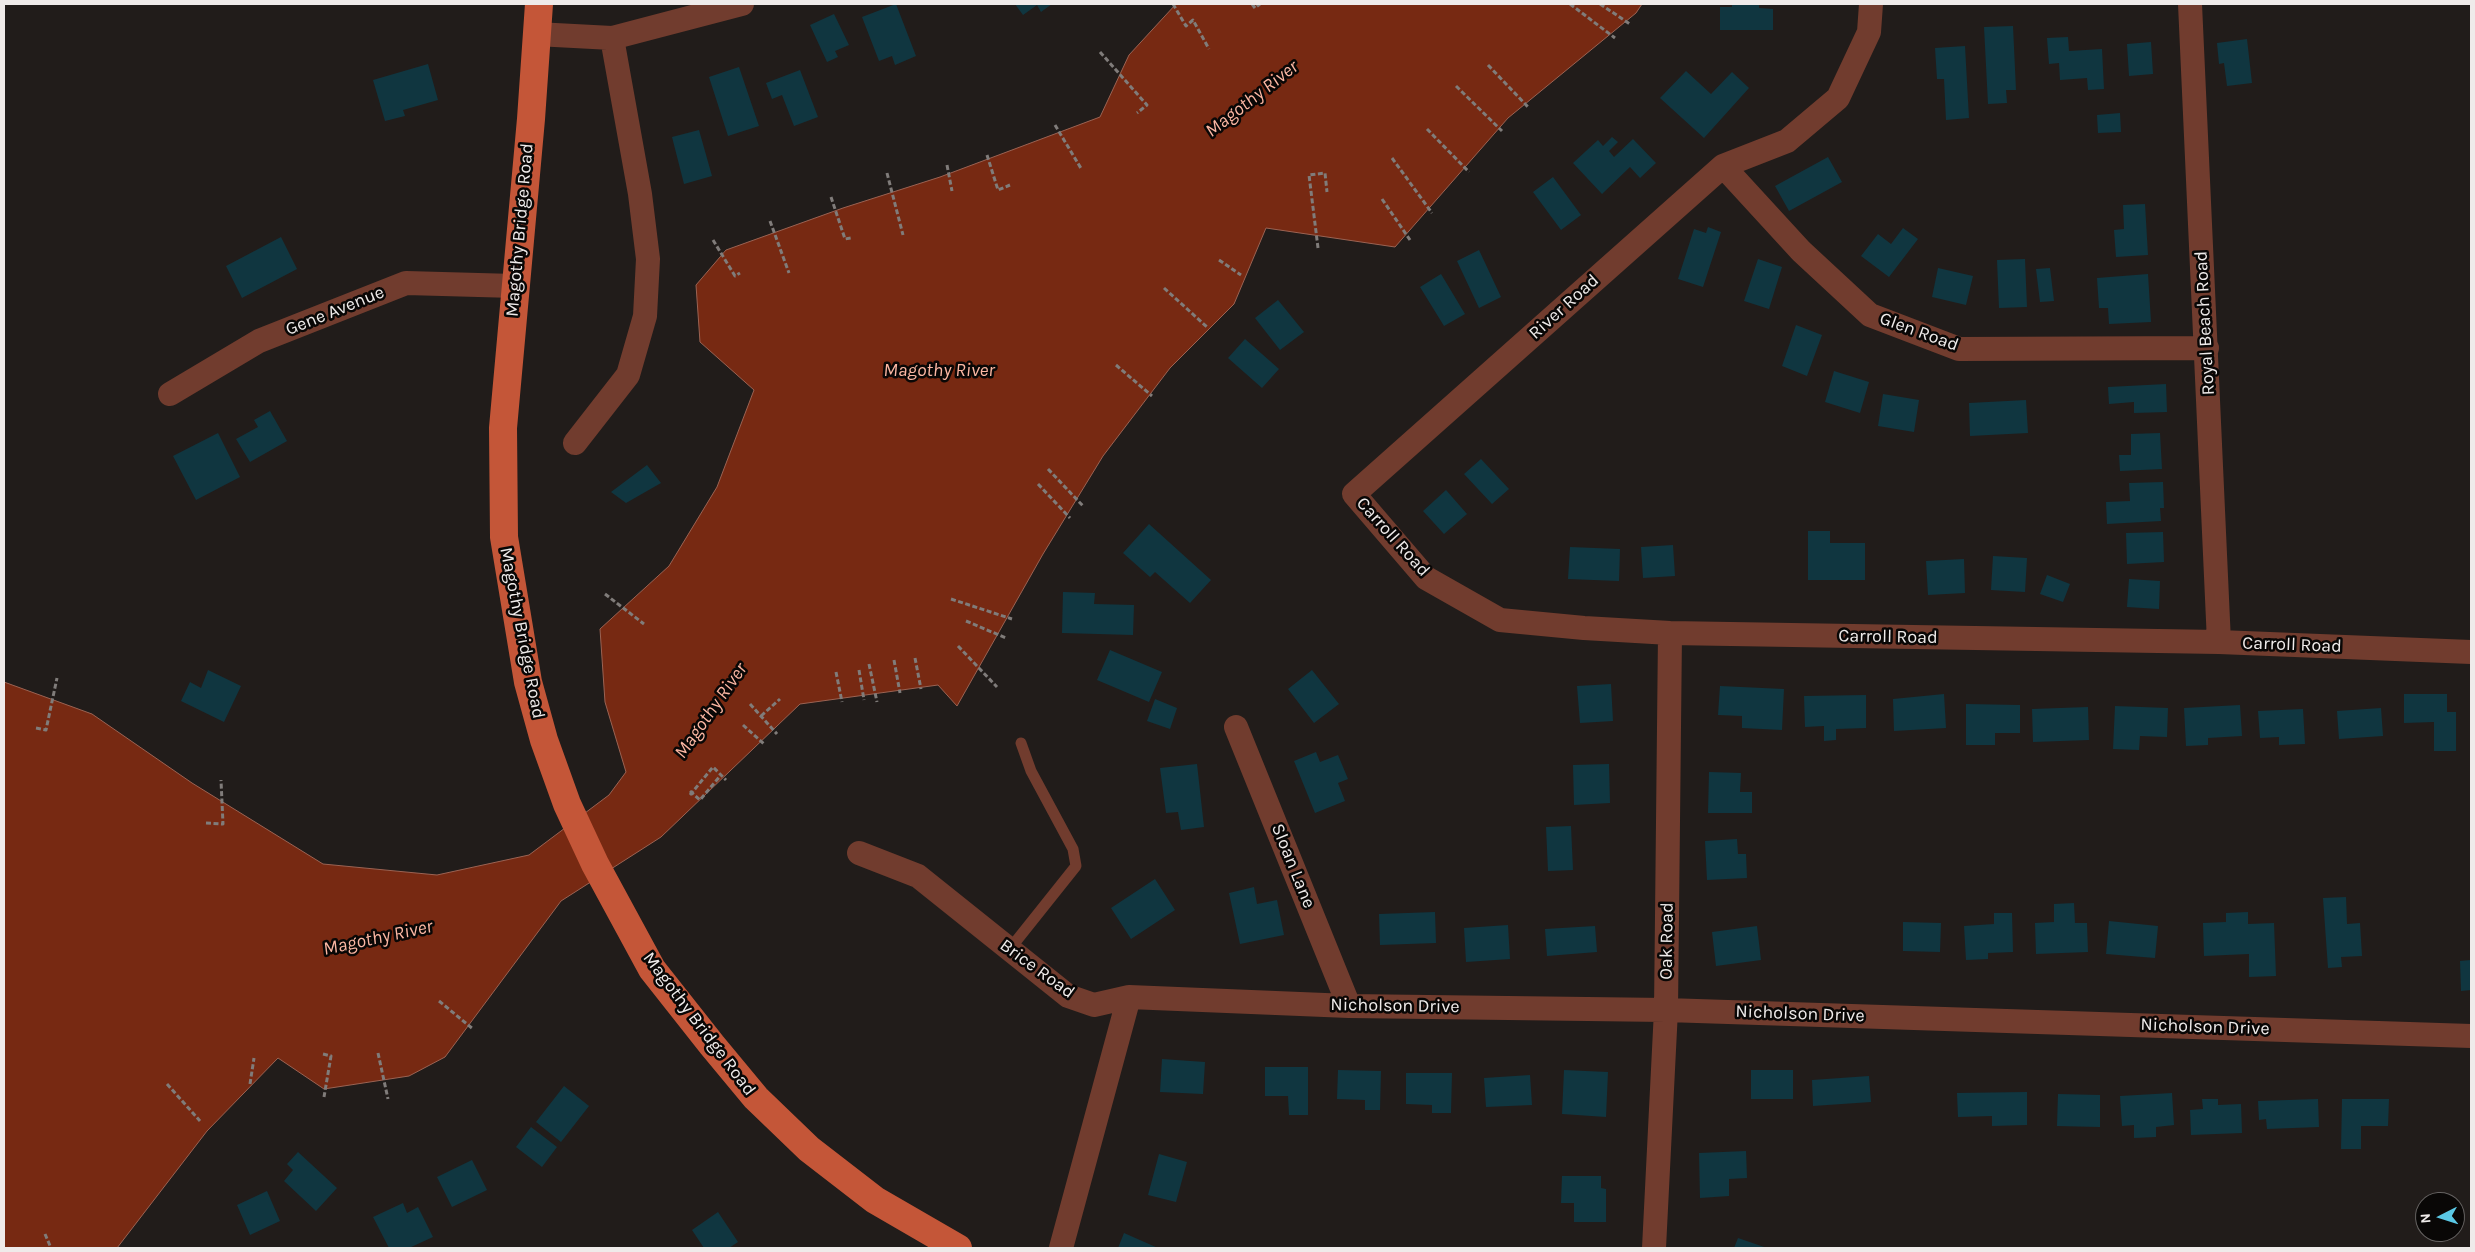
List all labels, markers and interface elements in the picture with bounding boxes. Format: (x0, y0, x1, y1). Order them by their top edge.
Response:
water label: Magothy River (1201, 56, 1303, 142)
street label: Magothy Bridge Road (502, 142, 538, 318)
street label: Royal Beach Road (2190, 250, 2220, 396)
street label: River Road (1524, 270, 1604, 344)
street label: Gene Avenue (283, 281, 387, 341)
street label: Glen Road (1877, 308, 1961, 356)
water label: Magothy River (883, 360, 995, 382)
street label: Carroll Road (1352, 493, 1434, 581)
street label: Magothy Bridge Road (495, 545, 549, 721)
street label: Carroll Road (1838, 625, 1938, 649)
street label: Carroll Road (2242, 632, 2342, 658)
water label: Magothy River (670, 659, 752, 763)
street label: Sloan Lane (1266, 821, 1320, 911)
street label: Oak Road (1656, 902, 1678, 980)
water label: Magothy River (321, 915, 435, 961)
street label: Brice Road (995, 935, 1079, 1003)
street label: Magothy Bridge Road (638, 948, 760, 1100)
street label: Nicholson Drive (1330, 994, 1460, 1018)
street label: Nicholson Drive (1735, 1001, 1865, 1027)
street label: Nicholson Drive (2140, 1014, 2270, 1040)
north arrow (2415, 1192, 2465, 1242)
text: N (2417, 1213, 2434, 1224)

